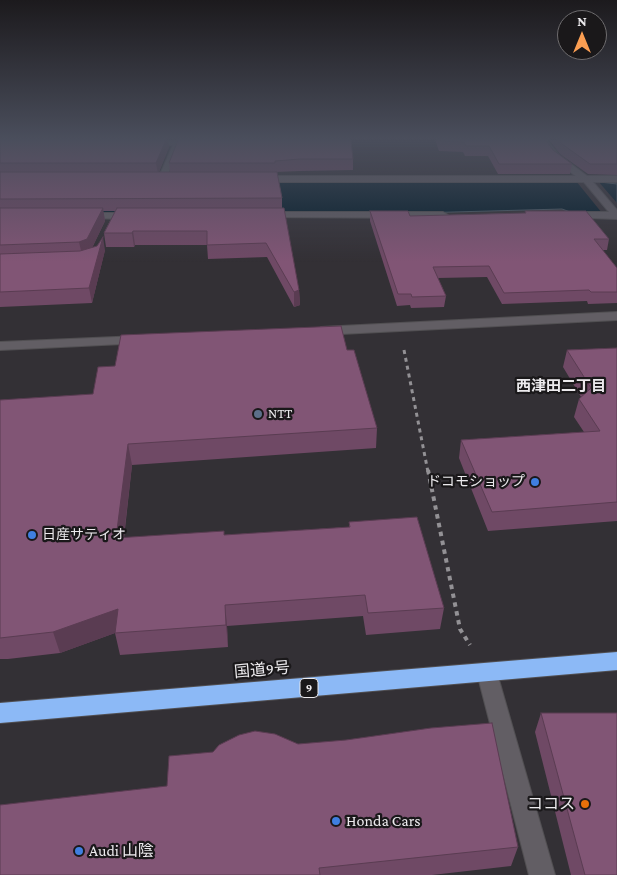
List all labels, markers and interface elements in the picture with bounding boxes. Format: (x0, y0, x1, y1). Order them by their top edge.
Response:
north arrow (557, 10, 607, 60)
text: N (577, 13, 587, 29)
district label: 西津田二丁目 (516, 377, 606, 395)
place label: NTT (268, 406, 292, 422)
marker: NTT (252, 408, 264, 420)
place label: ドコモショップ (427, 474, 525, 490)
marker: ドコモショップ (529, 476, 541, 488)
place label: 日産サティオ (42, 527, 126, 543)
marker: 日産サティオ (26, 529, 38, 541)
street label: 国道9号 (233, 658, 291, 682)
road number: 9 (300, 678, 318, 698)
place label: ココス (527, 794, 575, 814)
marker: ココス (579, 798, 591, 810)
place label: Honda Cars (346, 811, 420, 831)
marker: Honda Cars (330, 815, 342, 827)
place label: Audi 山陰 (89, 841, 154, 861)
marker: Audi 山陰 (73, 845, 85, 857)

